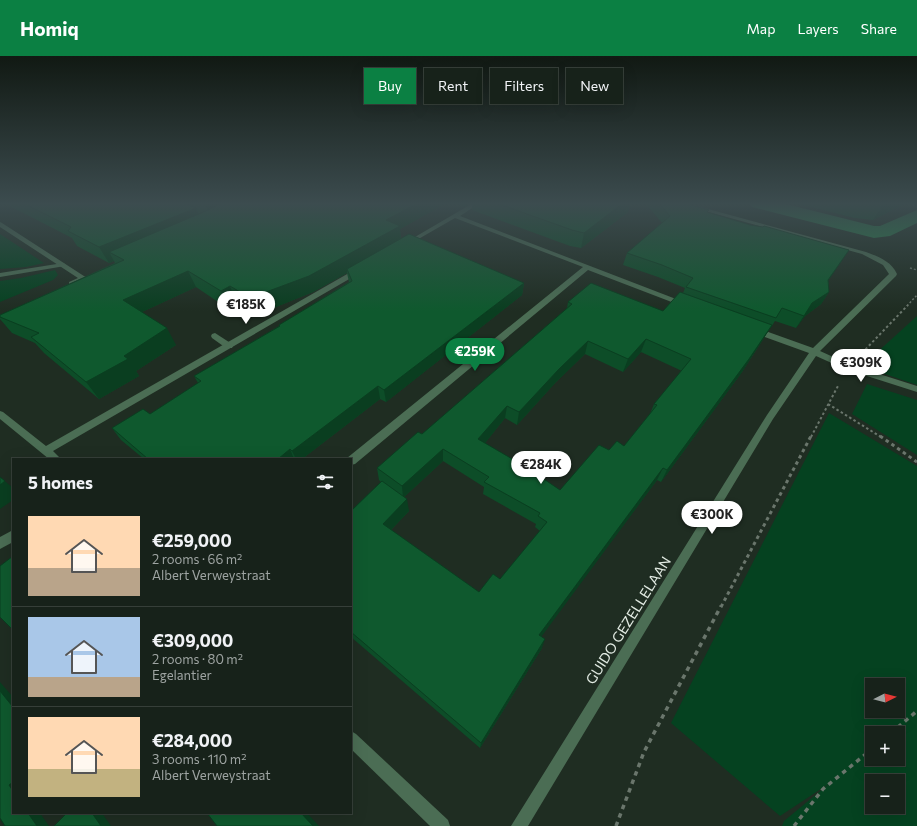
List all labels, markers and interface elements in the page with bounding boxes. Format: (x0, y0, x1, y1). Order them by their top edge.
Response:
text: Homiq (20, 17, 79, 40)
text: Map (747, 20, 775, 37)
text: Layers (797, 20, 839, 37)
text: Share (861, 20, 897, 37)
chip: Buy (364, 68, 416, 104)
chip: Rent (424, 68, 482, 104)
chip: Filters (490, 68, 558, 104)
chip: New (566, 68, 623, 104)
pin: €185K (218, 291, 274, 325)
text: €185K (226, 296, 266, 312)
pin: €259K (447, 338, 503, 372)
text: €259K (454, 343, 496, 359)
pin: €309K (833, 349, 889, 383)
text: €309K (840, 354, 882, 370)
pin: €284K (513, 451, 569, 485)
text: €284K (520, 456, 562, 472)
icon: filters (314, 471, 336, 493)
text: 5 homes (28, 472, 93, 493)
pin: €300K (684, 501, 740, 535)
text: €300K (690, 506, 734, 522)
text: €259,000 (152, 530, 232, 551)
icon: home (60, 532, 108, 580)
text: 2 rooms · 66 m² (152, 551, 242, 567)
street label: GUIDO GEZELLELAAN (582, 553, 674, 687)
text: Albert Verweystraat (152, 567, 271, 583)
text: €309,000 (152, 630, 233, 651)
icon: home (60, 633, 108, 681)
text: 2 rooms · 80 m² (152, 651, 243, 667)
text: Egelantier (152, 667, 212, 683)
north arrow (865, 678, 905, 718)
map controls (865, 678, 905, 814)
button: + (865, 726, 905, 766)
text: €284,000 (152, 730, 232, 751)
icon: home (60, 733, 108, 781)
text: 3 rooms · 110 m² (152, 751, 246, 767)
text: Albert Verweystraat (152, 767, 271, 783)
button: − (865, 774, 905, 814)

